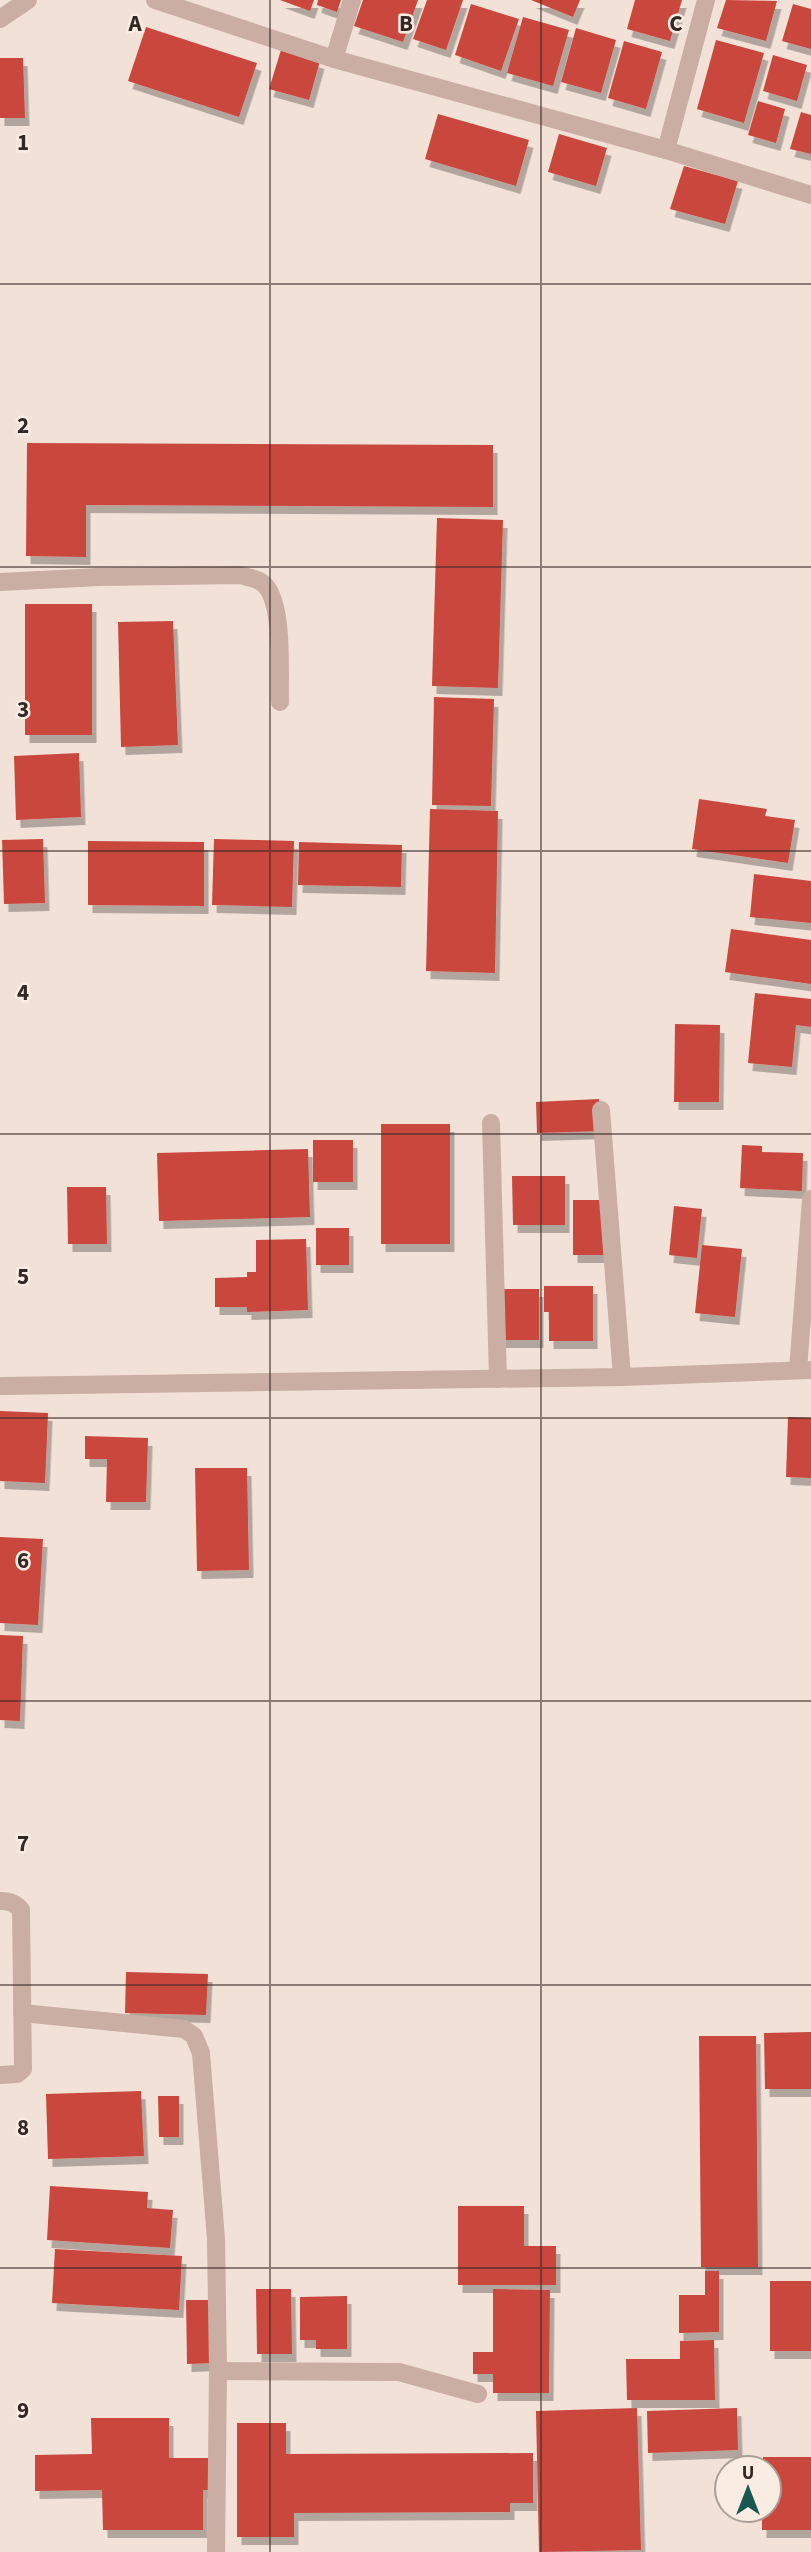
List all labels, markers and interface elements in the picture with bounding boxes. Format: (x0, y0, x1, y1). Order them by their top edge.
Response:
text: A (127, 7, 142, 40)
text: B (399, 7, 413, 40)
text: C (669, 7, 683, 40)
text: 1 (17, 126, 29, 159)
text: 2 (17, 409, 29, 442)
text: 3 (17, 693, 29, 726)
text: 4 (17, 976, 29, 1009)
text: 5 (17, 1260, 29, 1293)
text: 6 (17, 1544, 29, 1577)
text: 7 (17, 1827, 29, 1860)
text: 8 (17, 2111, 29, 2144)
text: 9 (17, 2394, 29, 2427)
north arrow (713, 2454, 783, 2524)
text: U (742, 2460, 754, 2487)

